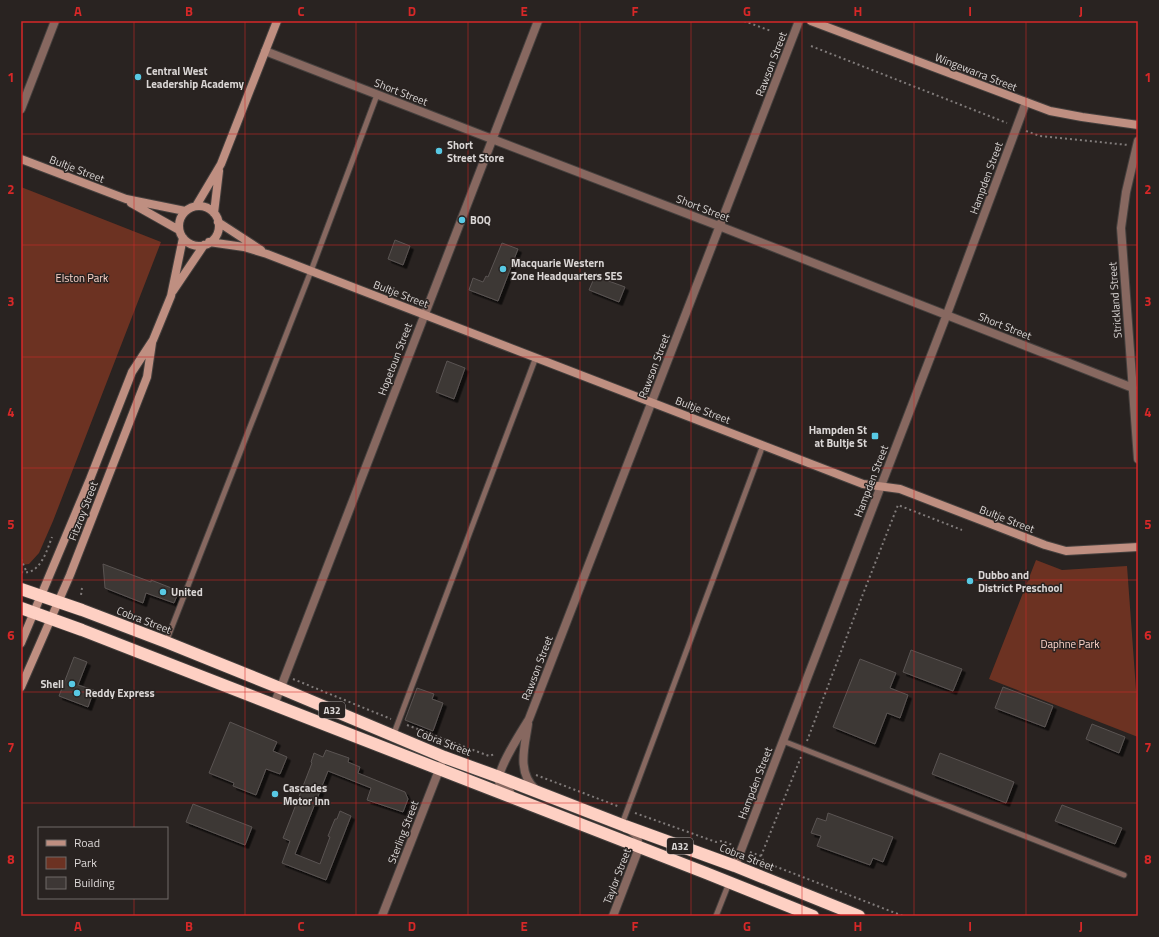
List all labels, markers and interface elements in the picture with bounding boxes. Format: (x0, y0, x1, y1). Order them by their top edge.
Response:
text: A (74, 1, 82, 21)
text: B (185, 1, 193, 21)
text: C (297, 1, 305, 21)
text: D (408, 1, 416, 21)
text: E (520, 1, 528, 21)
text: F (632, 1, 639, 21)
text: G (743, 1, 751, 21)
text: H (854, 1, 862, 21)
text: I (968, 1, 972, 21)
text: J (1079, 1, 1083, 21)
street label: Rawson Street (751, 29, 791, 99)
street label: Wingewarra Street (933, 49, 1020, 95)
place label: Central West Leadership Academy (146, 63, 245, 92)
text: 1 (7, 67, 15, 87)
text: 1 (1144, 67, 1152, 87)
marker: Central West Leadership Academy (133, 72, 143, 82)
street label: Short Street (372, 74, 430, 110)
place label: Short Street Store (447, 137, 505, 166)
street label: Hampden Street (965, 139, 1007, 216)
marker: Short Street Store (434, 146, 444, 156)
street label: Bultje Street (47, 151, 107, 187)
text: 2 (7, 179, 15, 199)
text: 2 (1144, 179, 1152, 199)
street label: Short Street (674, 190, 732, 226)
place label: BOQ (470, 212, 491, 228)
marker: BOQ (457, 215, 467, 225)
place label: Macquarie Western Zone Headquarters SES (511, 255, 623, 284)
street label: Strickland Street (1104, 261, 1126, 339)
marker: Macquarie Western Zone Headquarters SES (498, 264, 508, 274)
park label: Elston Park (56, 270, 109, 286)
street label: Bultje Street (371, 276, 431, 312)
text: 3 (7, 291, 15, 311)
text: 3 (1144, 291, 1152, 311)
street label: Short Street (976, 308, 1034, 344)
street label: Hopetoun Street (374, 320, 416, 398)
street label: Rawson Street (634, 331, 674, 401)
street label: Bultje Street (673, 392, 733, 428)
text: 4 (7, 402, 15, 422)
text: 4 (1144, 402, 1152, 422)
place label: Hampden St at Bultje St (809, 422, 867, 451)
marker: Hampden St at Bultje St (870, 431, 880, 441)
street label: Hampden Street (850, 443, 892, 519)
street label: Fitzroy Street (64, 479, 102, 543)
street label: Bultje Street (977, 501, 1037, 537)
text: 5 (7, 514, 15, 534)
text: 5 (1144, 514, 1152, 534)
place label: Dubbo and District Preschool (978, 567, 1062, 596)
marker: Dubbo and District Preschool (965, 576, 975, 586)
place label: United (171, 584, 203, 600)
marker: United (158, 587, 168, 597)
street label: Cobra Street (114, 602, 174, 638)
text: 6 (7, 625, 15, 645)
text: 6 (1144, 625, 1152, 645)
street label: Rawson Street (517, 633, 557, 703)
park label: Daphne Park (1040, 636, 1100, 652)
place label: Shell (40, 676, 64, 692)
marker: Shell (67, 679, 77, 689)
place label: Reddy Express (85, 685, 155, 701)
marker: Reddy Express (72, 688, 82, 698)
road number: A32 (319, 702, 345, 718)
street label: Cobra Street (414, 724, 474, 760)
text: 7 (7, 737, 15, 757)
text: 7 (1144, 737, 1152, 757)
street label: Hampden Street (734, 745, 776, 821)
place label: Cascades Motor Inn (283, 780, 330, 809)
marker: Cascades Motor Inn (270, 789, 280, 799)
street label: Sterling Street (384, 798, 422, 866)
legend (38, 827, 168, 899)
text: Road (74, 833, 100, 852)
road number: A32 (667, 838, 693, 854)
street label: Cobra Street (717, 839, 777, 875)
street label: Taylor Street (599, 846, 635, 906)
text: 8 (7, 849, 15, 869)
text: 8 (1144, 849, 1152, 869)
text: Park (74, 853, 97, 872)
text: Building (74, 873, 115, 892)
text: A (74, 916, 82, 936)
text: B (185, 916, 193, 936)
text: C (297, 916, 305, 936)
text: D (408, 916, 416, 936)
text: E (520, 916, 528, 936)
text: F (632, 916, 639, 936)
text: G (743, 916, 751, 936)
text: H (854, 916, 862, 936)
text: I (968, 916, 972, 936)
text: J (1079, 916, 1083, 936)

